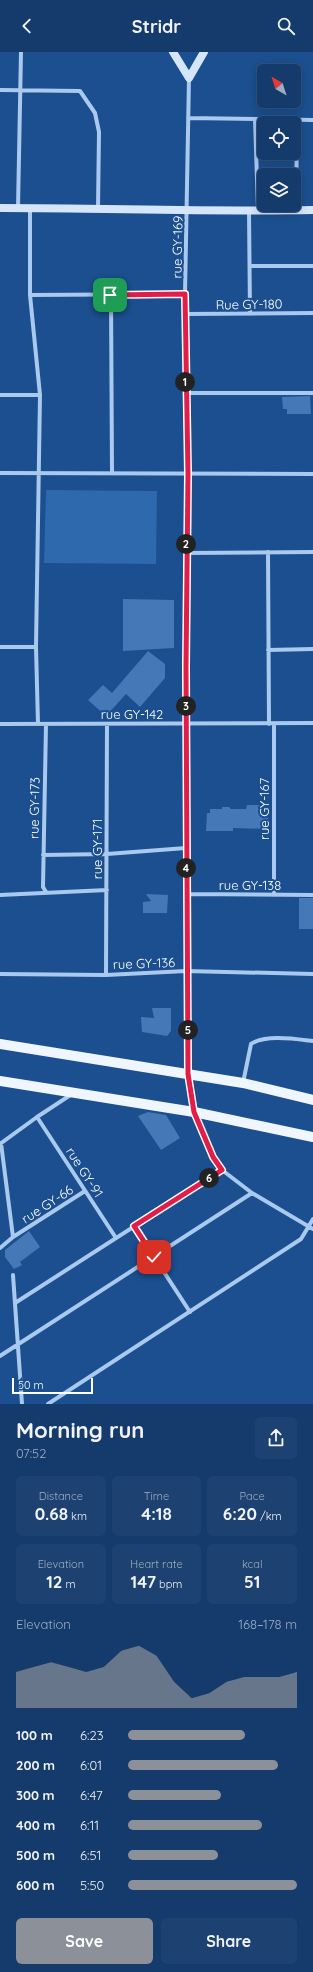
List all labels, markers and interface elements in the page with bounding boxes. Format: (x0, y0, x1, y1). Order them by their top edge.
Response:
icon: back (16, 15, 38, 37)
text: Stridr (132, 15, 181, 38)
icon: search (275, 15, 297, 37)
north arrow (257, 64, 301, 108)
map controls (257, 64, 301, 212)
button: locate (257, 116, 301, 160)
button: layers (257, 168, 301, 212)
street label: rue GY-169 (168, 215, 186, 279)
pin (93, 278, 127, 312)
icon: arrive (99, 284, 121, 306)
street label: Rue GY-180 (215, 295, 283, 313)
pin: 1 (175, 372, 195, 392)
text: 1 (183, 375, 187, 389)
pin: 2 (176, 534, 196, 554)
text: 2 (183, 537, 189, 551)
pin: 3 (176, 696, 196, 716)
text: 3 (183, 699, 189, 713)
street label: rue GY-142 (101, 706, 163, 722)
street label: rue GY-173 (25, 777, 43, 839)
street label: rue GY-167 (256, 778, 272, 840)
street label: rue GY-171 (89, 819, 105, 879)
pin: 4 (176, 858, 196, 878)
text: 4 (183, 861, 189, 875)
street label: rue GY-138 (219, 877, 281, 893)
street label: rue GY-136 (113, 954, 175, 972)
pin: 5 (178, 1020, 198, 1040)
text: 5 (185, 1023, 191, 1037)
street label: rue GY-91 (63, 1144, 107, 1200)
pin: 6 (199, 1168, 219, 1188)
text: 6 (206, 1171, 212, 1185)
street label: rue GY-66 (18, 1181, 76, 1227)
pin (137, 1240, 171, 1274)
icon: check (143, 1246, 165, 1268)
scale bar (12, 1376, 93, 1395)
text: 50 m (18, 1378, 44, 1392)
text: Morning run (16, 1416, 144, 1444)
button: share (255, 1417, 297, 1459)
text: 07:52 (16, 1445, 46, 1461)
text: Distance (39, 1489, 83, 1503)
text: Time (144, 1489, 169, 1503)
text: Pace (240, 1489, 265, 1503)
text: 0.68 (35, 1503, 68, 1524)
text: 4:18 (141, 1503, 172, 1524)
text: 6:20 (223, 1503, 257, 1524)
text: km (68, 1509, 87, 1523)
text: /km (257, 1509, 282, 1523)
text: Elevation (38, 1557, 84, 1571)
text: Heart rate (130, 1557, 183, 1571)
text: kcal (242, 1557, 262, 1571)
text: 12 (46, 1571, 62, 1592)
text: 147 (131, 1571, 156, 1592)
text: 51 (244, 1571, 260, 1592)
text: m (62, 1577, 76, 1591)
text: bpm (156, 1577, 182, 1591)
text: Elevation (16, 1616, 71, 1632)
text: 168–178 m (238, 1616, 297, 1632)
text: 100 m (16, 1727, 53, 1743)
text: 6:23 (80, 1727, 103, 1743)
text: 200 m (16, 1757, 55, 1773)
text: 6:01 (80, 1757, 102, 1773)
text: 300 m (16, 1787, 55, 1803)
text: 6:47 (80, 1787, 103, 1803)
text: 400 m (16, 1817, 55, 1833)
text: 6:11 (80, 1817, 99, 1833)
text: 500 m (16, 1847, 55, 1863)
text: 6:51 (80, 1847, 101, 1863)
text: 600 m (16, 1877, 55, 1893)
text: 5:50 (80, 1877, 104, 1893)
button: Save (16, 1918, 153, 1964)
button: Share (161, 1918, 297, 1964)

